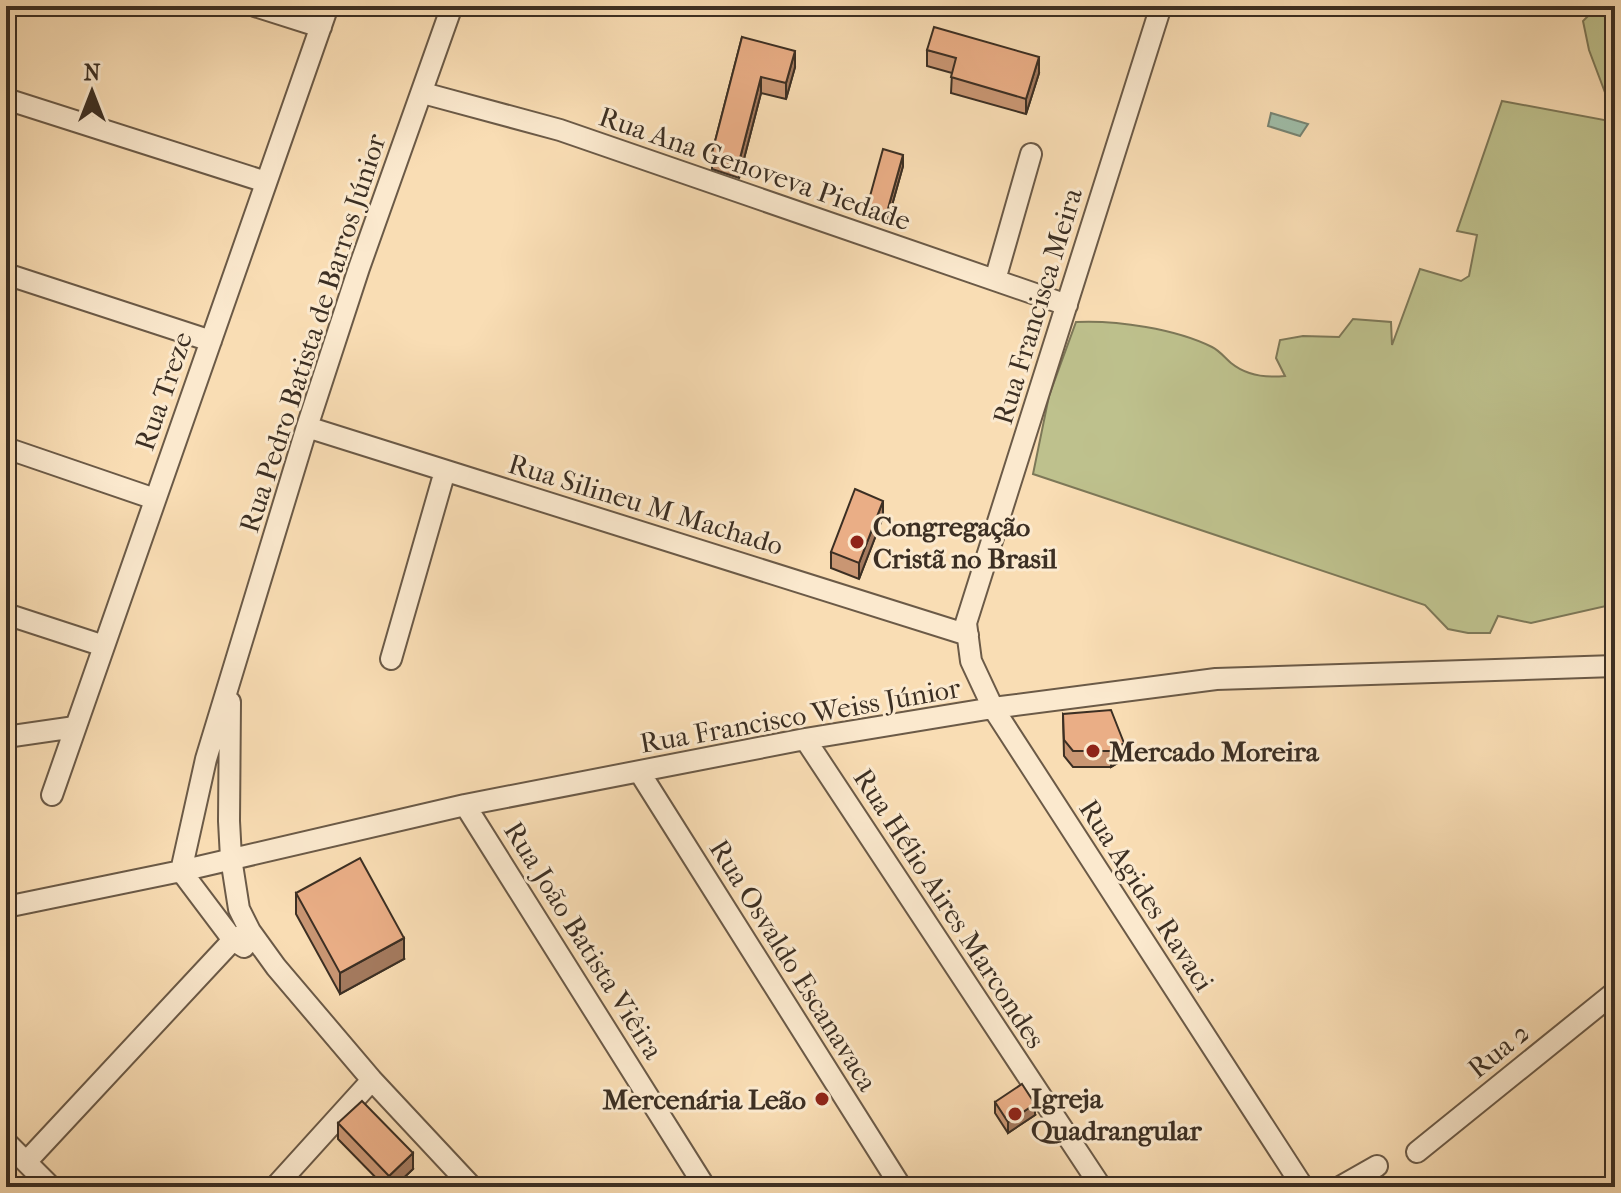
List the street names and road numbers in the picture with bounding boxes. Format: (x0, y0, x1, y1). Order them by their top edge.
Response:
street label: Rua Ana Genoveva Piedade (595, 100, 915, 237)
street label: Rua Pedro Batista de Barros Júnior (232, 130, 393, 537)
street label: Rua Francisca Meira (986, 183, 1089, 428)
street label: Rua Treze (128, 327, 199, 455)
street label: Rua Silineu M Machado (504, 447, 787, 562)
street label: Rua Francisco Weiss Júnior (637, 671, 963, 760)
street label: Rua Hélio Aires Marcondes (847, 762, 1052, 1054)
street label: Rua Agides Ravaci (1072, 793, 1221, 997)
street label: Rua João Batista Viêira (497, 815, 671, 1066)
street label: Rua Osvaldo Escanavaca (703, 833, 885, 1098)
street label: Rua 2 (1461, 1016, 1536, 1085)

